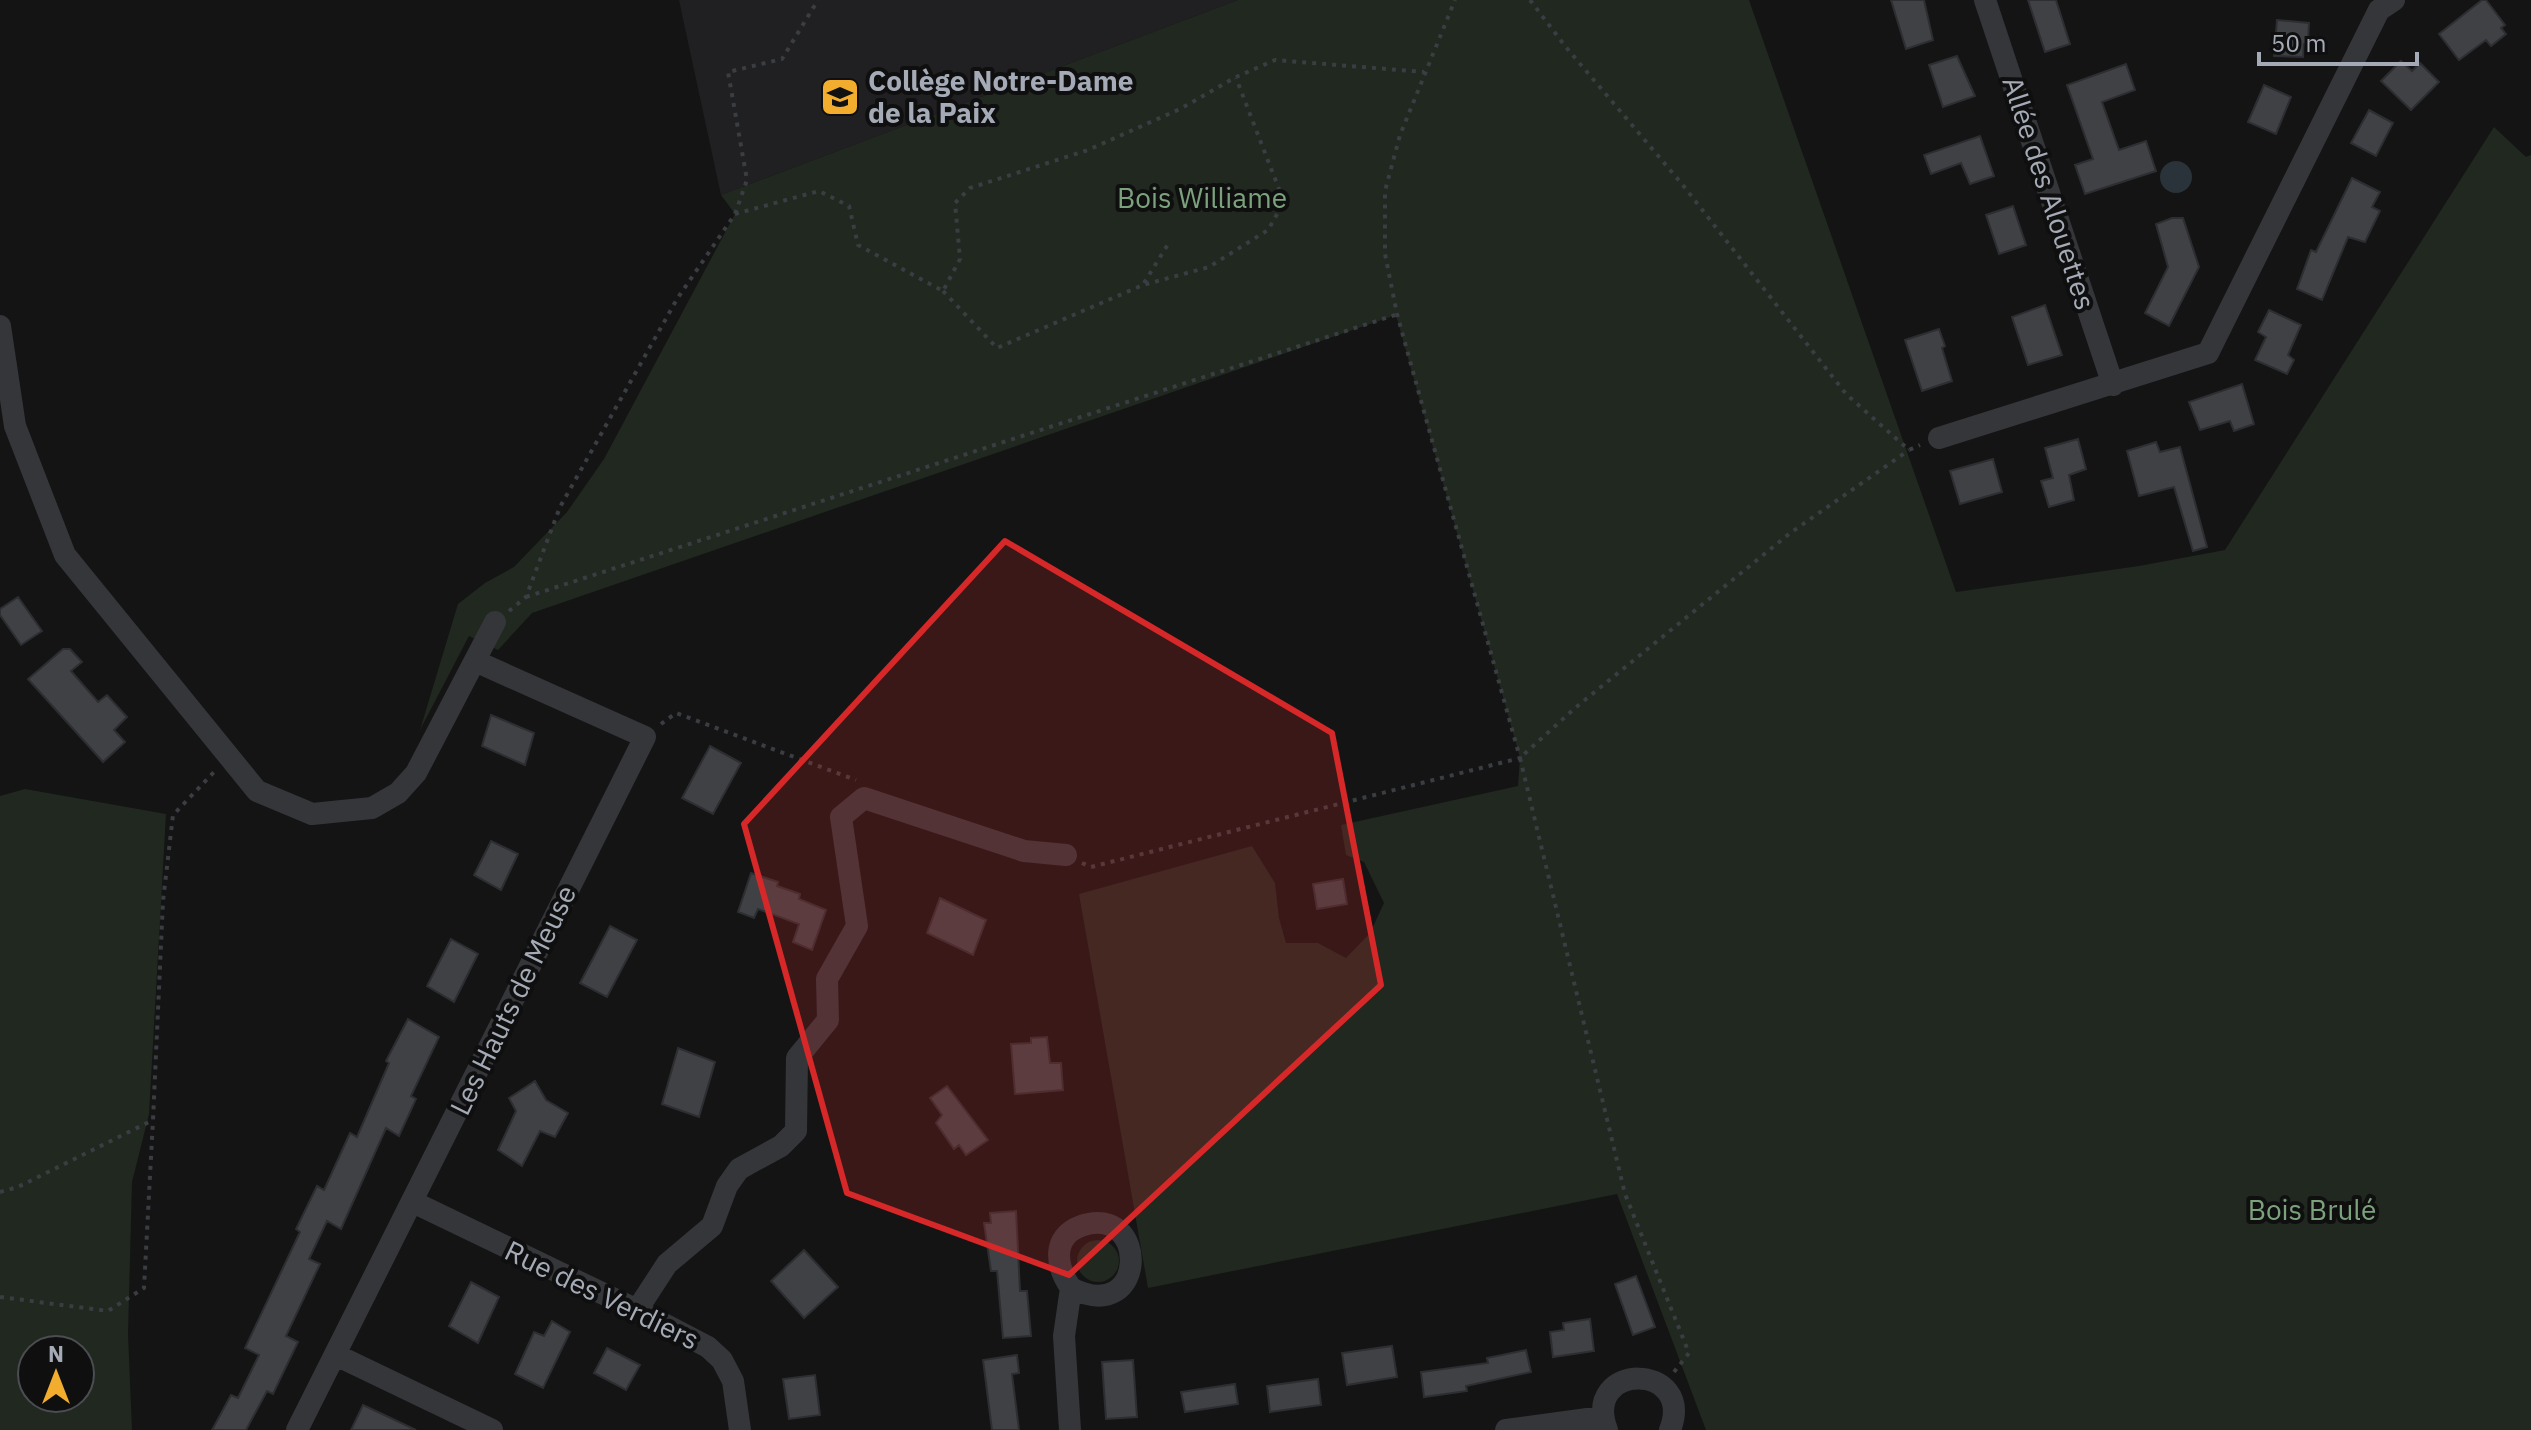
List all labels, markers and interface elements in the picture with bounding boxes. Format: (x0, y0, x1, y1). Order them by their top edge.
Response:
scale bar (2259, 16, 2417, 66)
text: 50 m (2271, 27, 2326, 59)
place label: Collège Notre-Dame de la Paix (868, 62, 1133, 131)
street label: Allée des Alouettes (1994, 72, 2105, 314)
school or university icon: Collège Notre-Dame de la Paix (819, 76, 861, 118)
park label: Bois Williame (1117, 179, 1287, 216)
street label: Les Hauts de Meuse (441, 879, 584, 1121)
park label: Bois Brulé (2248, 1191, 2376, 1228)
street label: Rue des Verdiers (499, 1231, 706, 1358)
north arrow (16, 1334, 96, 1414)
text: N (48, 1339, 64, 1368)

